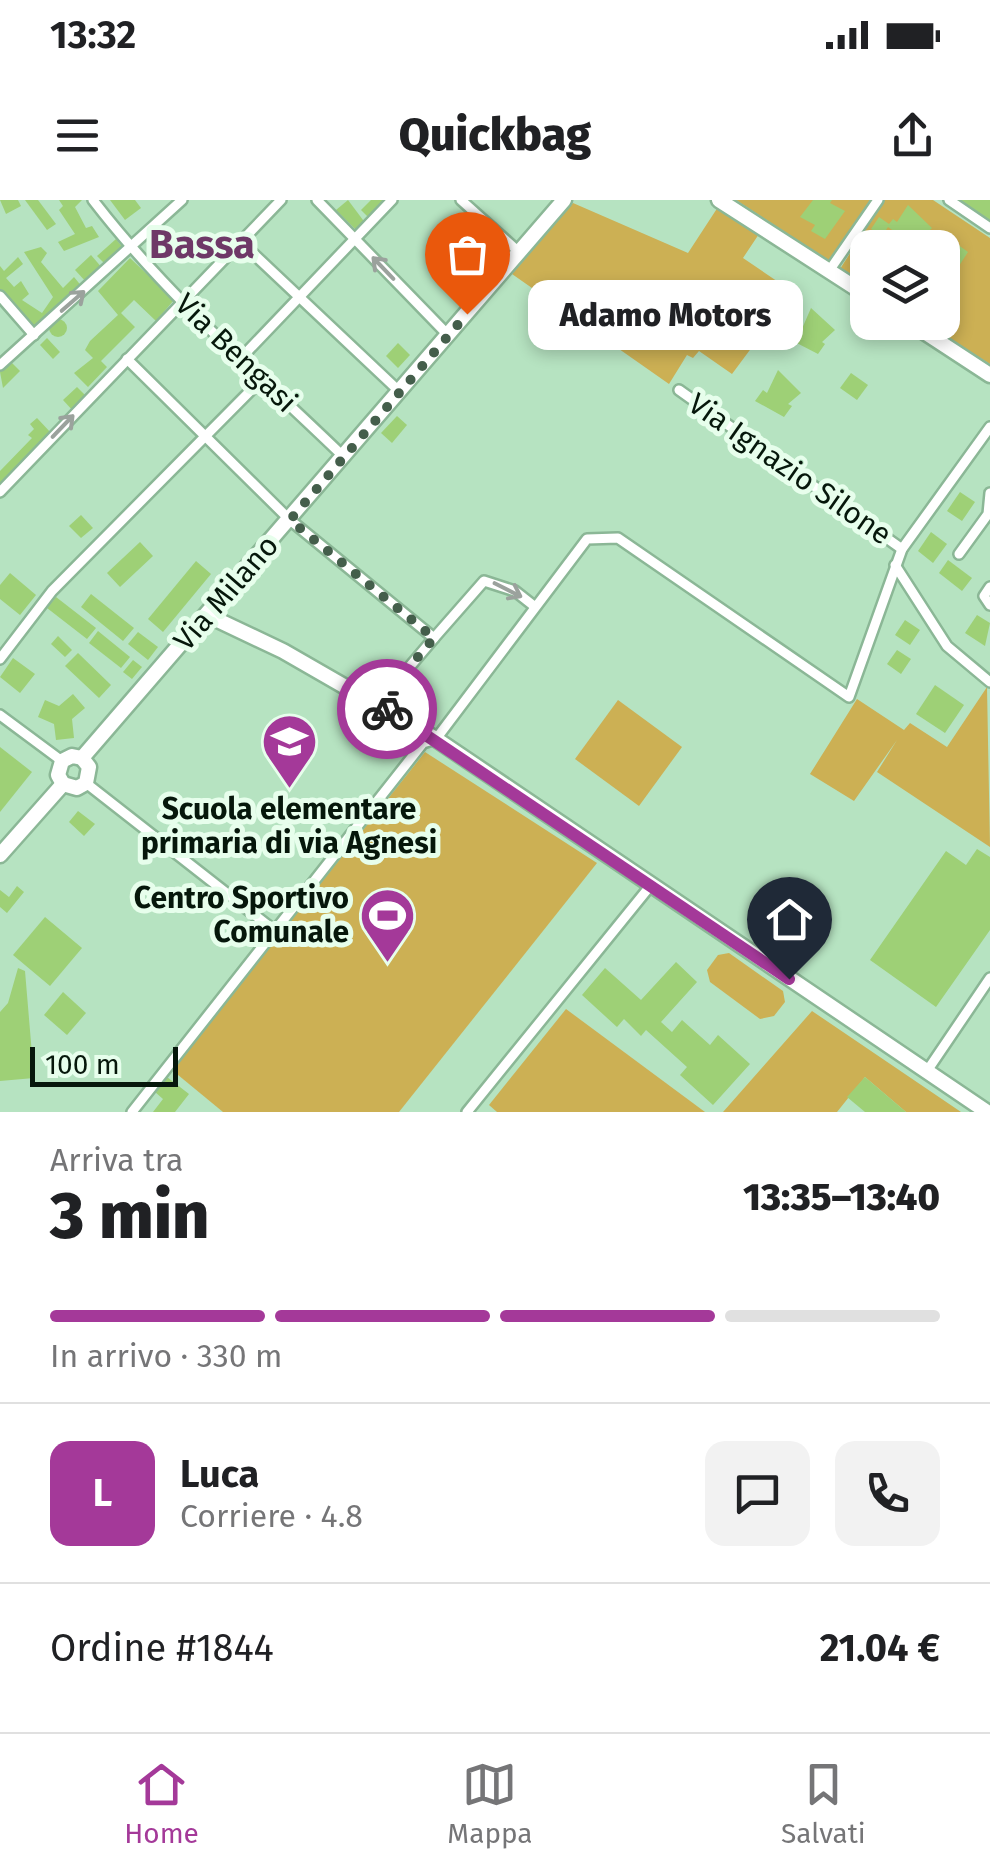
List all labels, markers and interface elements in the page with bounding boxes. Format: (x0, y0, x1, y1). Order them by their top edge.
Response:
text: 13:32 (50, 12, 136, 58)
icon: menu (50, 108, 105, 163)
text: Quickbag (399, 108, 591, 162)
icon: share (885, 108, 940, 163)
pin (425, 212, 510, 315)
district label: Bassa (149, 221, 255, 269)
icon: bag (440, 227, 495, 282)
map controls (850, 230, 960, 340)
button: layers (850, 230, 960, 340)
one-way arrow (371, 256, 395, 280)
callout: Adamo Motors (527, 279, 802, 349)
street label: Via Bengasi (168, 286, 304, 420)
one-way arrow (60, 289, 85, 312)
text: Adamo Motors (560, 296, 771, 334)
street label: Via Ignazio Silone (681, 386, 899, 552)
one-way arrow (51, 414, 75, 438)
street label: Via Milano (166, 528, 286, 658)
one-way arrow (492, 581, 522, 600)
courier (337, 659, 437, 759)
icon: bike (360, 682, 415, 737)
school or university icon: Scuola elementare primaria di via Agnesi (259, 711, 319, 790)
place label: Scuola elementare primaria di via Agnesi (141, 791, 437, 861)
pin (747, 877, 832, 980)
place label: Centro Sportivo Comunale (134, 880, 349, 950)
sports icon: Centro Sportivo Comunale (358, 885, 418, 964)
icon: home (762, 892, 817, 947)
scale bar (30, 1042, 178, 1086)
text: 100 m (45, 1048, 120, 1081)
text: Arriva tra (50, 1141, 183, 1179)
text: 13:35–13:40 (743, 1174, 940, 1220)
text: 3 min (50, 1177, 209, 1255)
text: In arrivo · 330 m (50, 1337, 282, 1375)
button: chat (705, 1441, 810, 1546)
button: phone (835, 1441, 940, 1546)
text: Luca (180, 1451, 259, 1497)
text: L (93, 1470, 112, 1516)
text: Corriere · 4.8 (180, 1497, 363, 1535)
text: Ordine #1844 (50, 1625, 274, 1671)
text: 21.04 € (820, 1625, 940, 1671)
tab: Home (124, 1757, 199, 1850)
tab: Mappa (447, 1757, 533, 1850)
tab: Salvati (781, 1757, 866, 1850)

